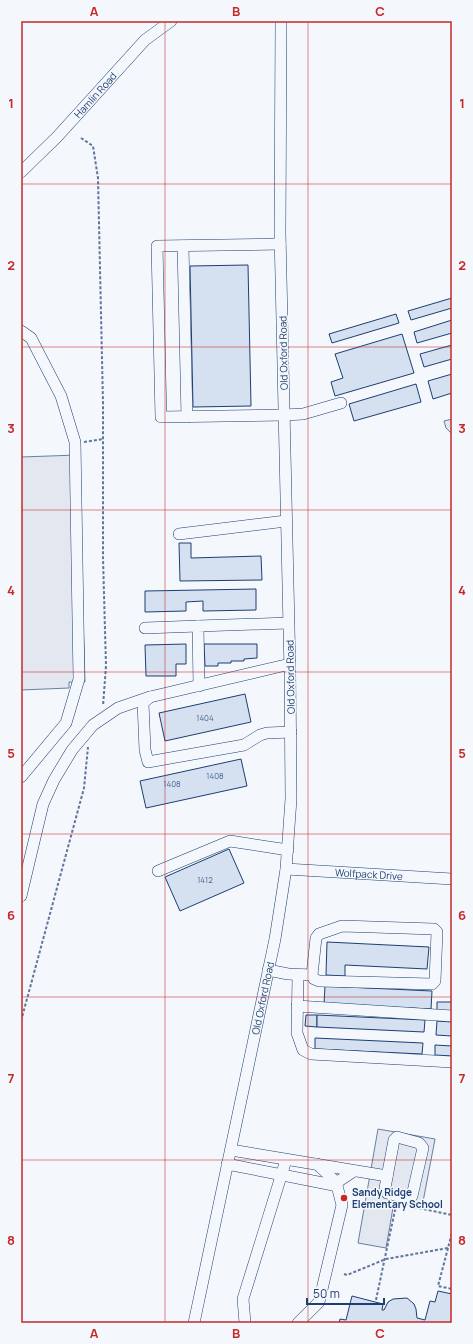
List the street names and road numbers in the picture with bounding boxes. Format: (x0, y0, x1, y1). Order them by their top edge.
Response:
street label: Hamlin Road (71, 69, 120, 121)
street label: Old Oxford Road (275, 316, 291, 390)
street label: Old Oxford Road (282, 640, 298, 714)
street label: Wolfpack Drive (334, 865, 403, 883)
street label: Old Oxford Road (248, 960, 277, 1036)

